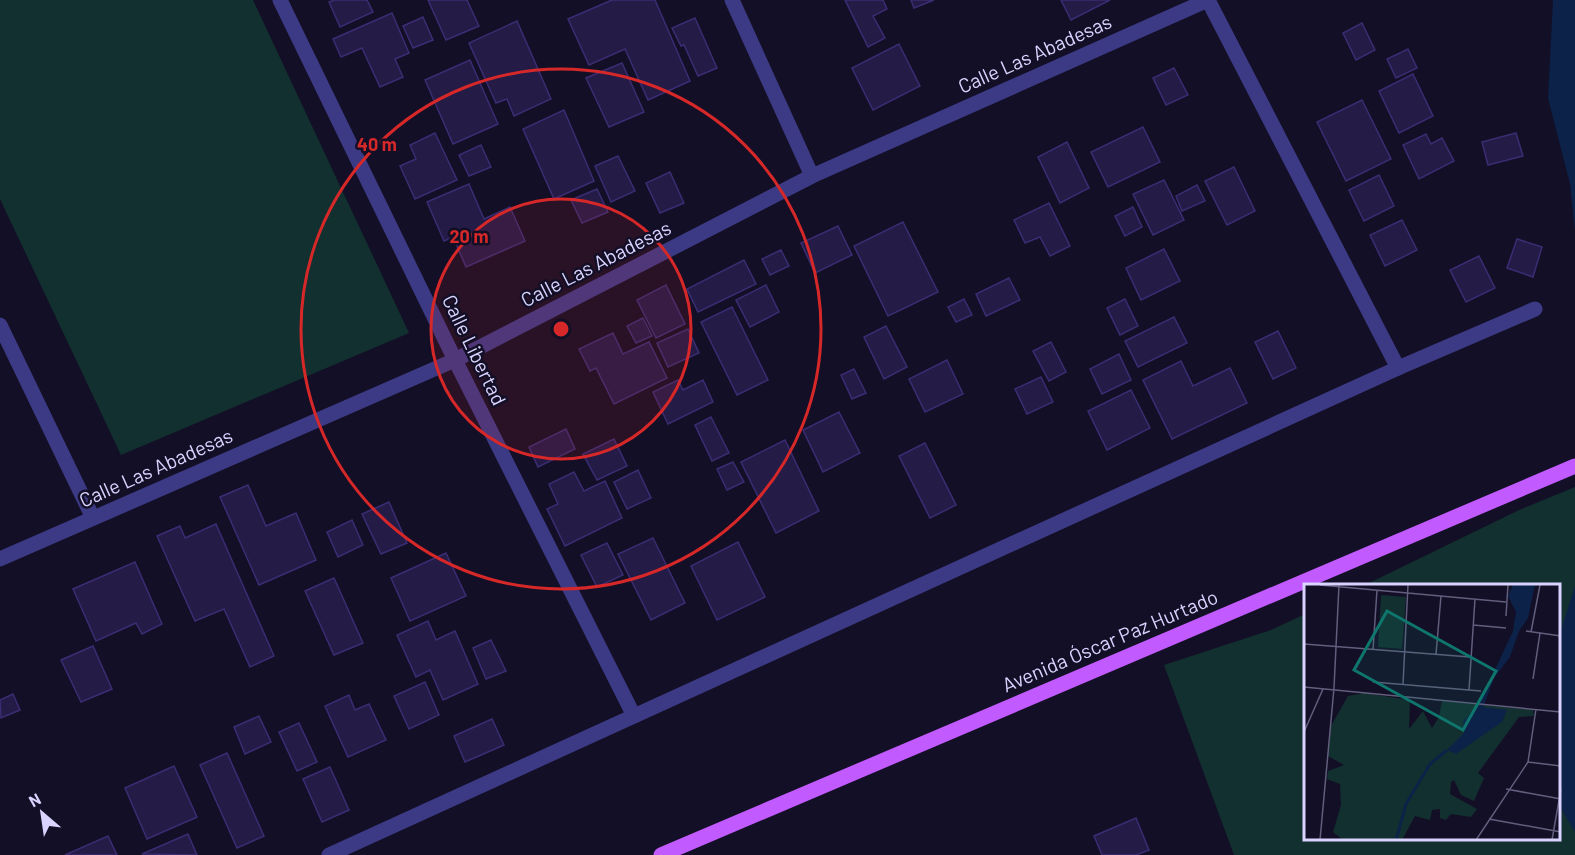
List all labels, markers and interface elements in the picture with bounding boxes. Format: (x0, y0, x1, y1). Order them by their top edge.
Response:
street label: Calle Las Abadesas (954, 8, 1115, 98)
text: 40 m (357, 133, 397, 155)
street label: Calle Las Abadesas (516, 215, 675, 311)
text: 20 m (450, 225, 488, 247)
street label: Calle Libertad (438, 290, 512, 409)
centre of rings (551, 319, 571, 339)
street label: Calle Las Abadesas (75, 422, 236, 512)
street label: Avenida Óscar Paz Hurtado (998, 584, 1221, 696)
inset map (1304, 584, 1560, 840)
north arrow (12, 783, 72, 843)
text: N (25, 789, 44, 810)

